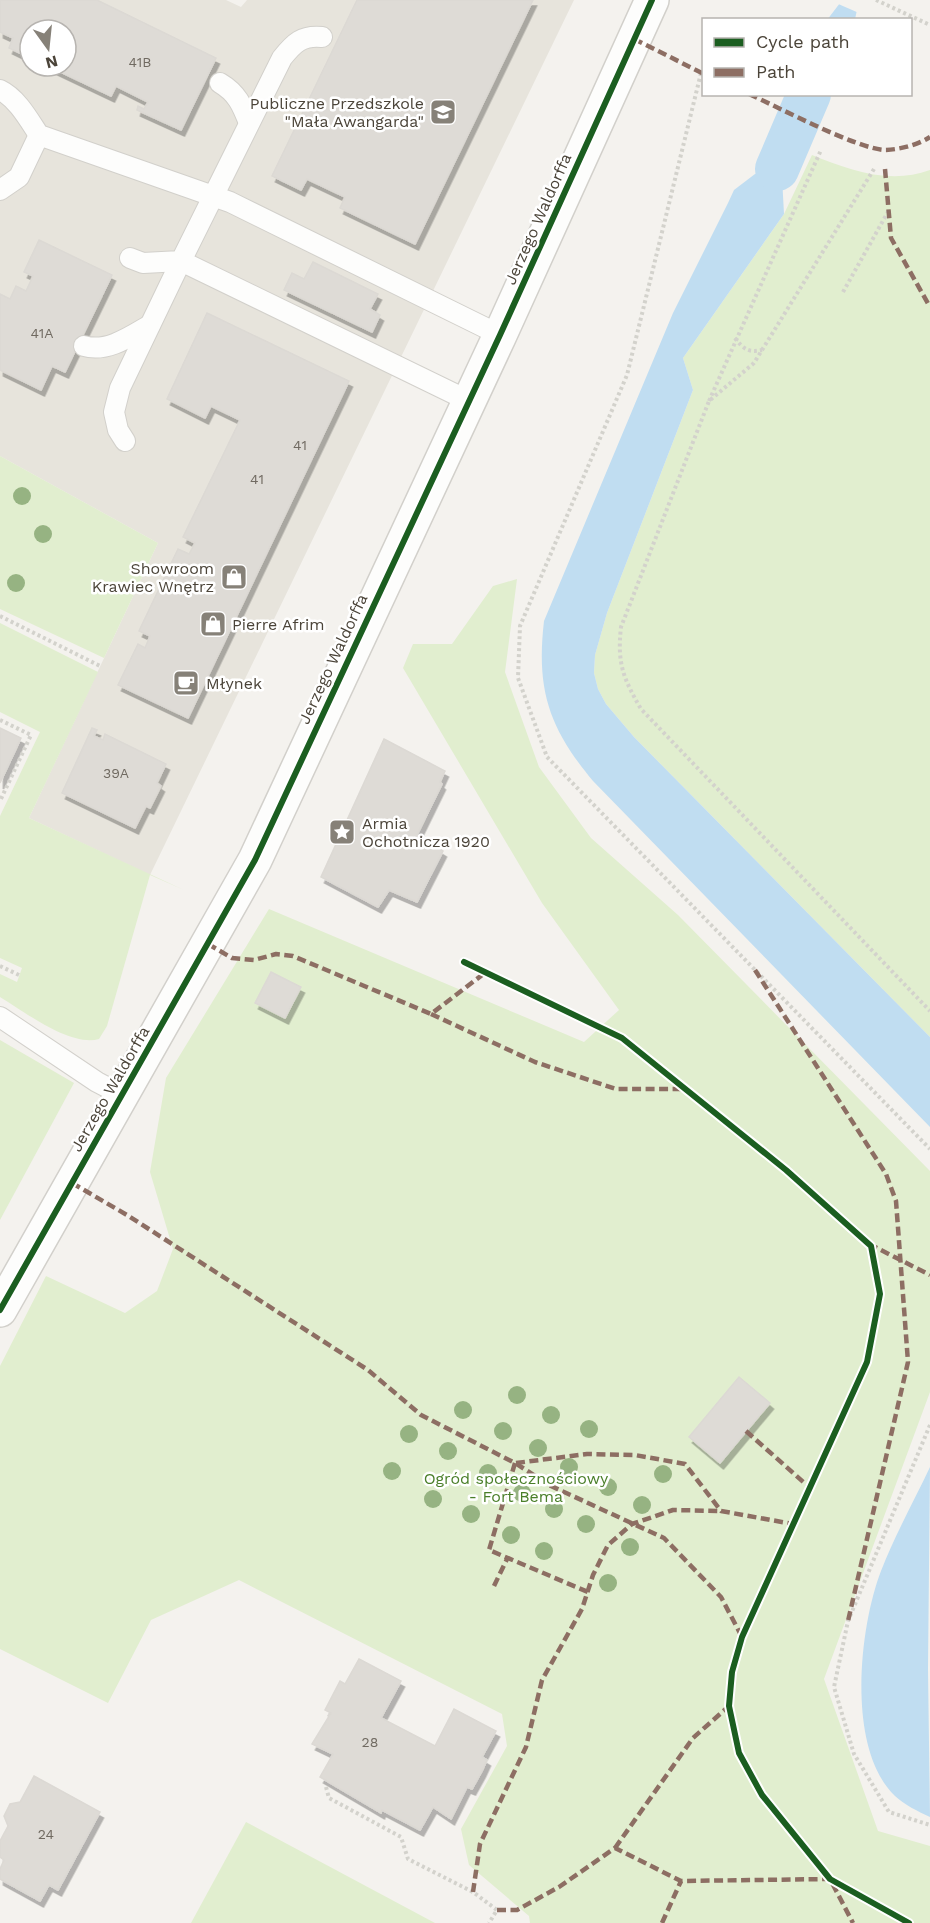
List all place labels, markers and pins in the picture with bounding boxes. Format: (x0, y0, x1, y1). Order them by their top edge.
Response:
place label: Publiczne Przedszkole "Mała Awangarda" (250, 94, 424, 131)
school or university icon: Publiczne Przedszkole "Mała Awangarda" (428, 97, 458, 127)
place label: Showroom Krawiec Wnętrz (92, 559, 214, 596)
shop icon: Showroom Krawiec Wnętrz (219, 562, 249, 592)
shop icon: Pierre Afrim (198, 609, 228, 639)
place label: Pierre Afrim (232, 615, 325, 634)
cafe icon: Młynek (171, 668, 201, 698)
place label: Młynek (206, 674, 262, 693)
place label: Armia Ochotnicza 1920 (362, 814, 490, 851)
place icon: Armia Ochotnicza 1920 (327, 817, 357, 847)

